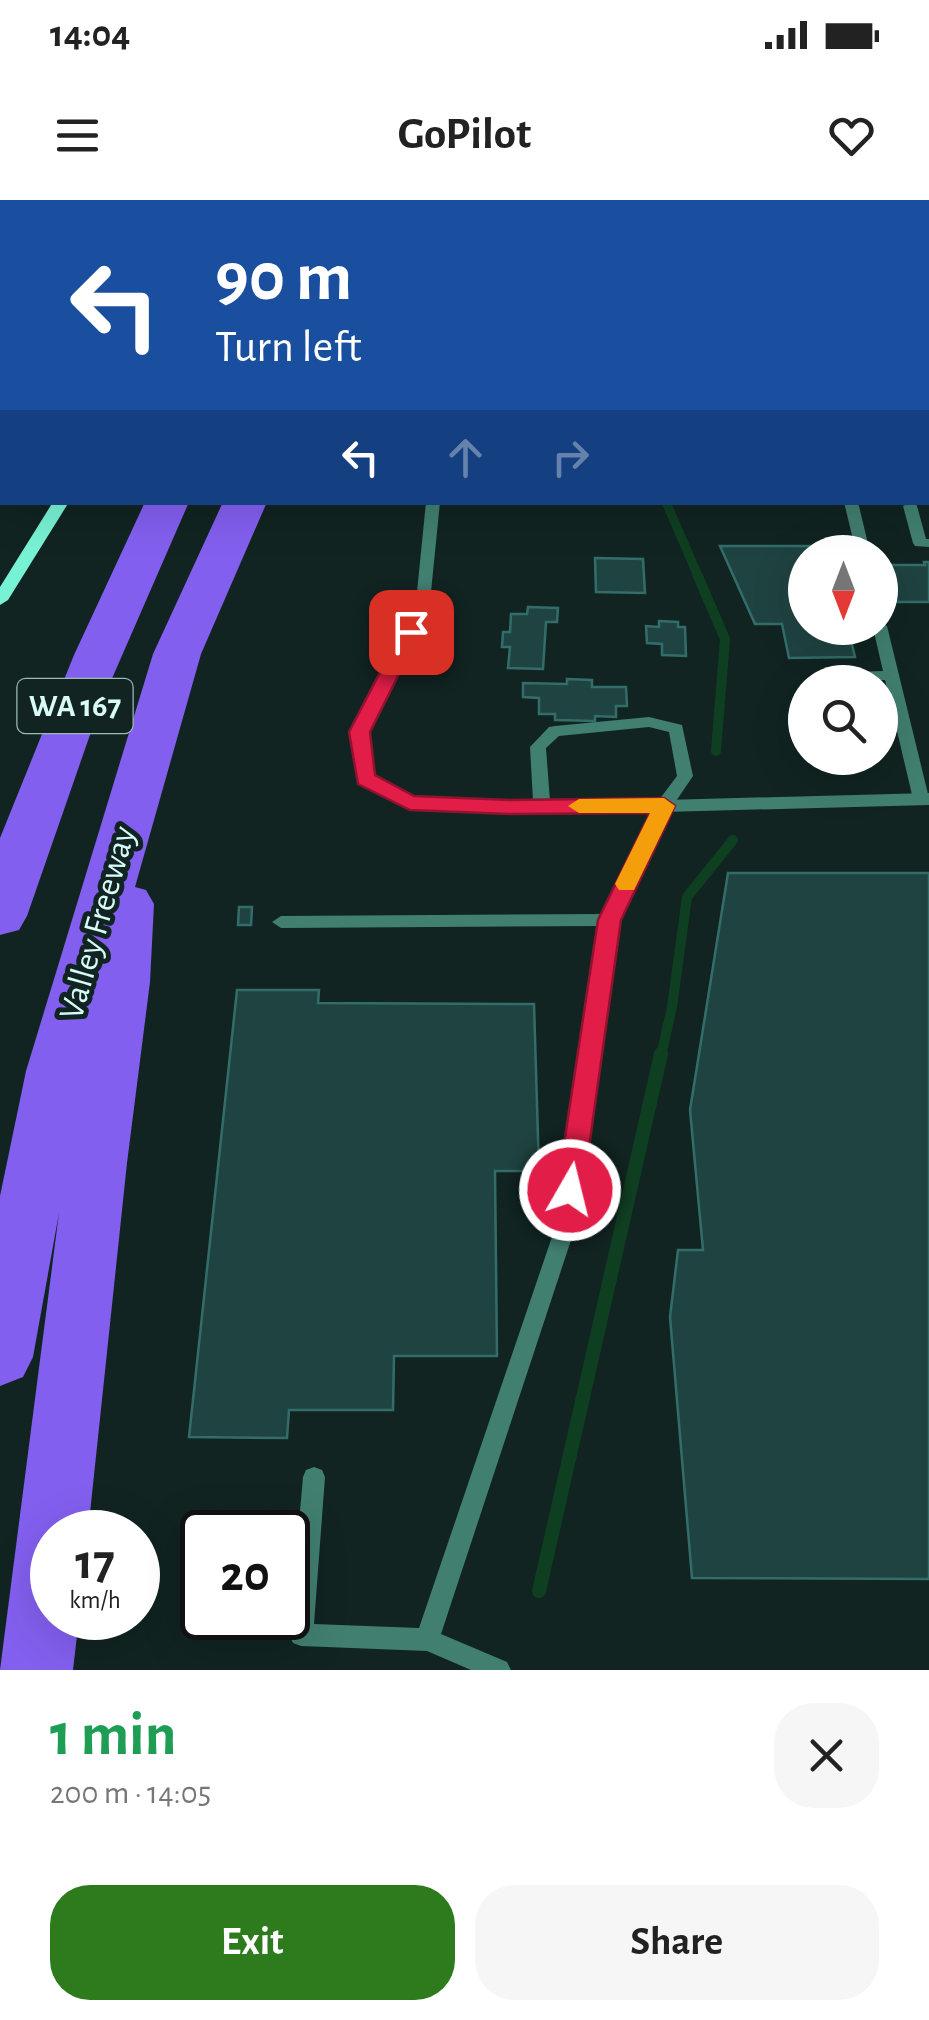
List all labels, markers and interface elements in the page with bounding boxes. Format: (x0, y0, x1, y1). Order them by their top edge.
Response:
text: 14:04 (50, 16, 130, 54)
icon: menu (50, 108, 105, 163)
icon: heart (824, 108, 879, 163)
text: GoPilot (398, 112, 531, 157)
icon: left (50, 240, 180, 370)
text: 90 m (215, 243, 352, 313)
text: Turn left (215, 325, 362, 370)
icon: left (333, 430, 388, 485)
icon: ahead (438, 430, 493, 485)
icon: right (543, 430, 598, 485)
north arrow (788, 535, 898, 645)
map controls (788, 535, 898, 775)
pin (369, 590, 454, 675)
icon: arrive (384, 605, 439, 660)
button: search (788, 665, 898, 775)
road number: WA 167 (18, 679, 132, 733)
street label: Valley Freeway (54, 822, 142, 1024)
position arrow (518, 1138, 622, 1242)
speed limit sign: 20 (180, 1510, 310, 1640)
text: 17 (75, 1538, 115, 1588)
text: km/h (69, 1588, 121, 1613)
button: close (774, 1703, 879, 1808)
text: 1 min (50, 1706, 176, 1766)
text: 200 m · 14:05 (50, 1777, 211, 1809)
button: Exit (50, 1885, 455, 2000)
button: Share (475, 1885, 879, 2000)

